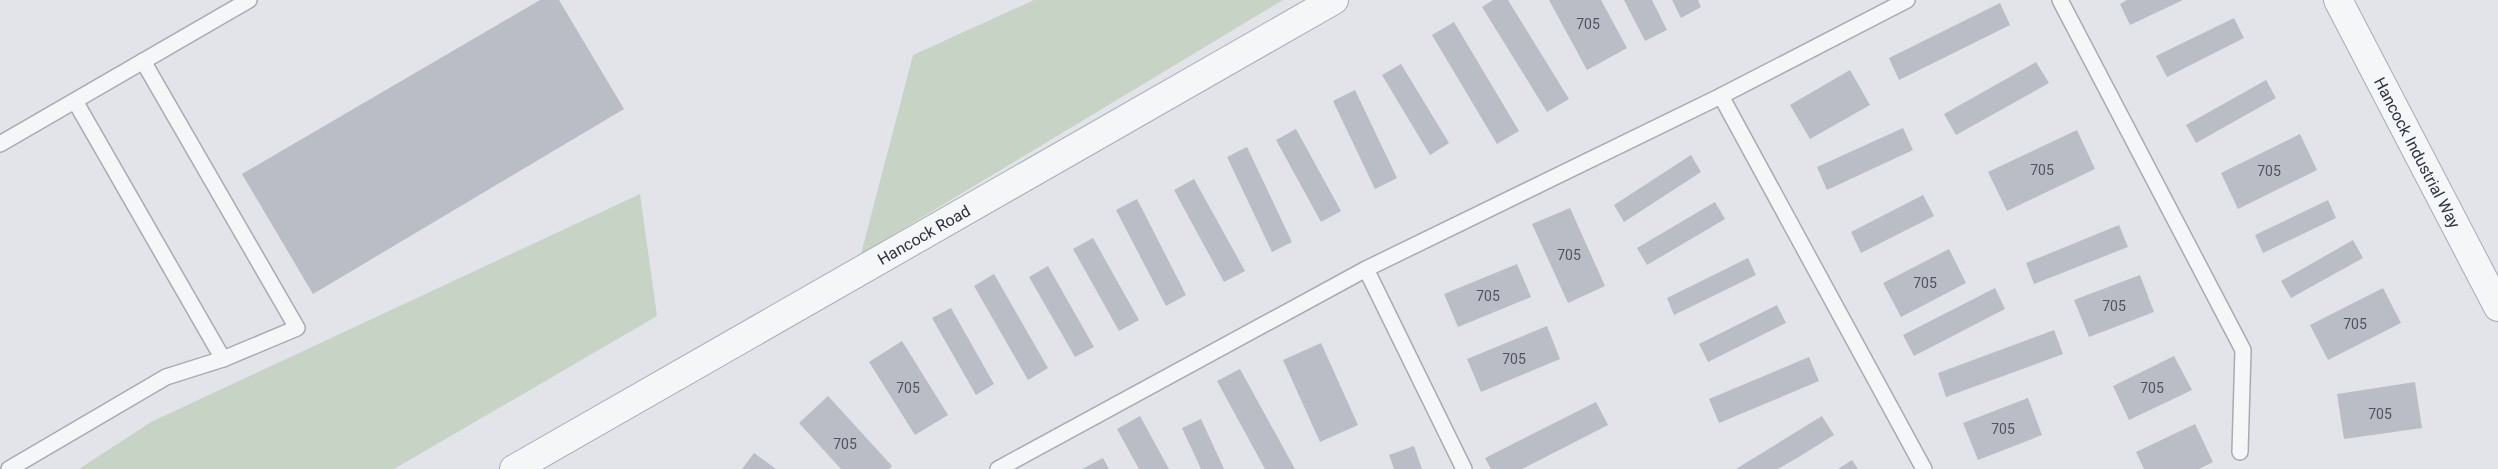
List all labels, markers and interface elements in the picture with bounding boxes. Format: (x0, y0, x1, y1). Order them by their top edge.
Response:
house number: 705 (1576, 16, 1600, 32)
street label: Hancock Industrial Way (2370, 74, 2465, 232)
house number: 705 (2030, 162, 2054, 178)
house number: 705 (2257, 163, 2281, 179)
street label: Hancock Road (874, 201, 973, 269)
house number: 705 (1557, 247, 1581, 263)
house number: 705 (1913, 275, 1937, 291)
house number: 705 (1476, 288, 1500, 304)
house number: 705 (2102, 298, 2126, 314)
house number: 705 (2343, 316, 2367, 332)
house number: 705 (1502, 351, 1526, 367)
house number: 705 (896, 380, 920, 396)
house number: 705 (2140, 380, 2164, 396)
house number: 705 (2368, 406, 2392, 422)
house number: 705 (1991, 421, 2015, 437)
house number: 705 (833, 436, 857, 452)

